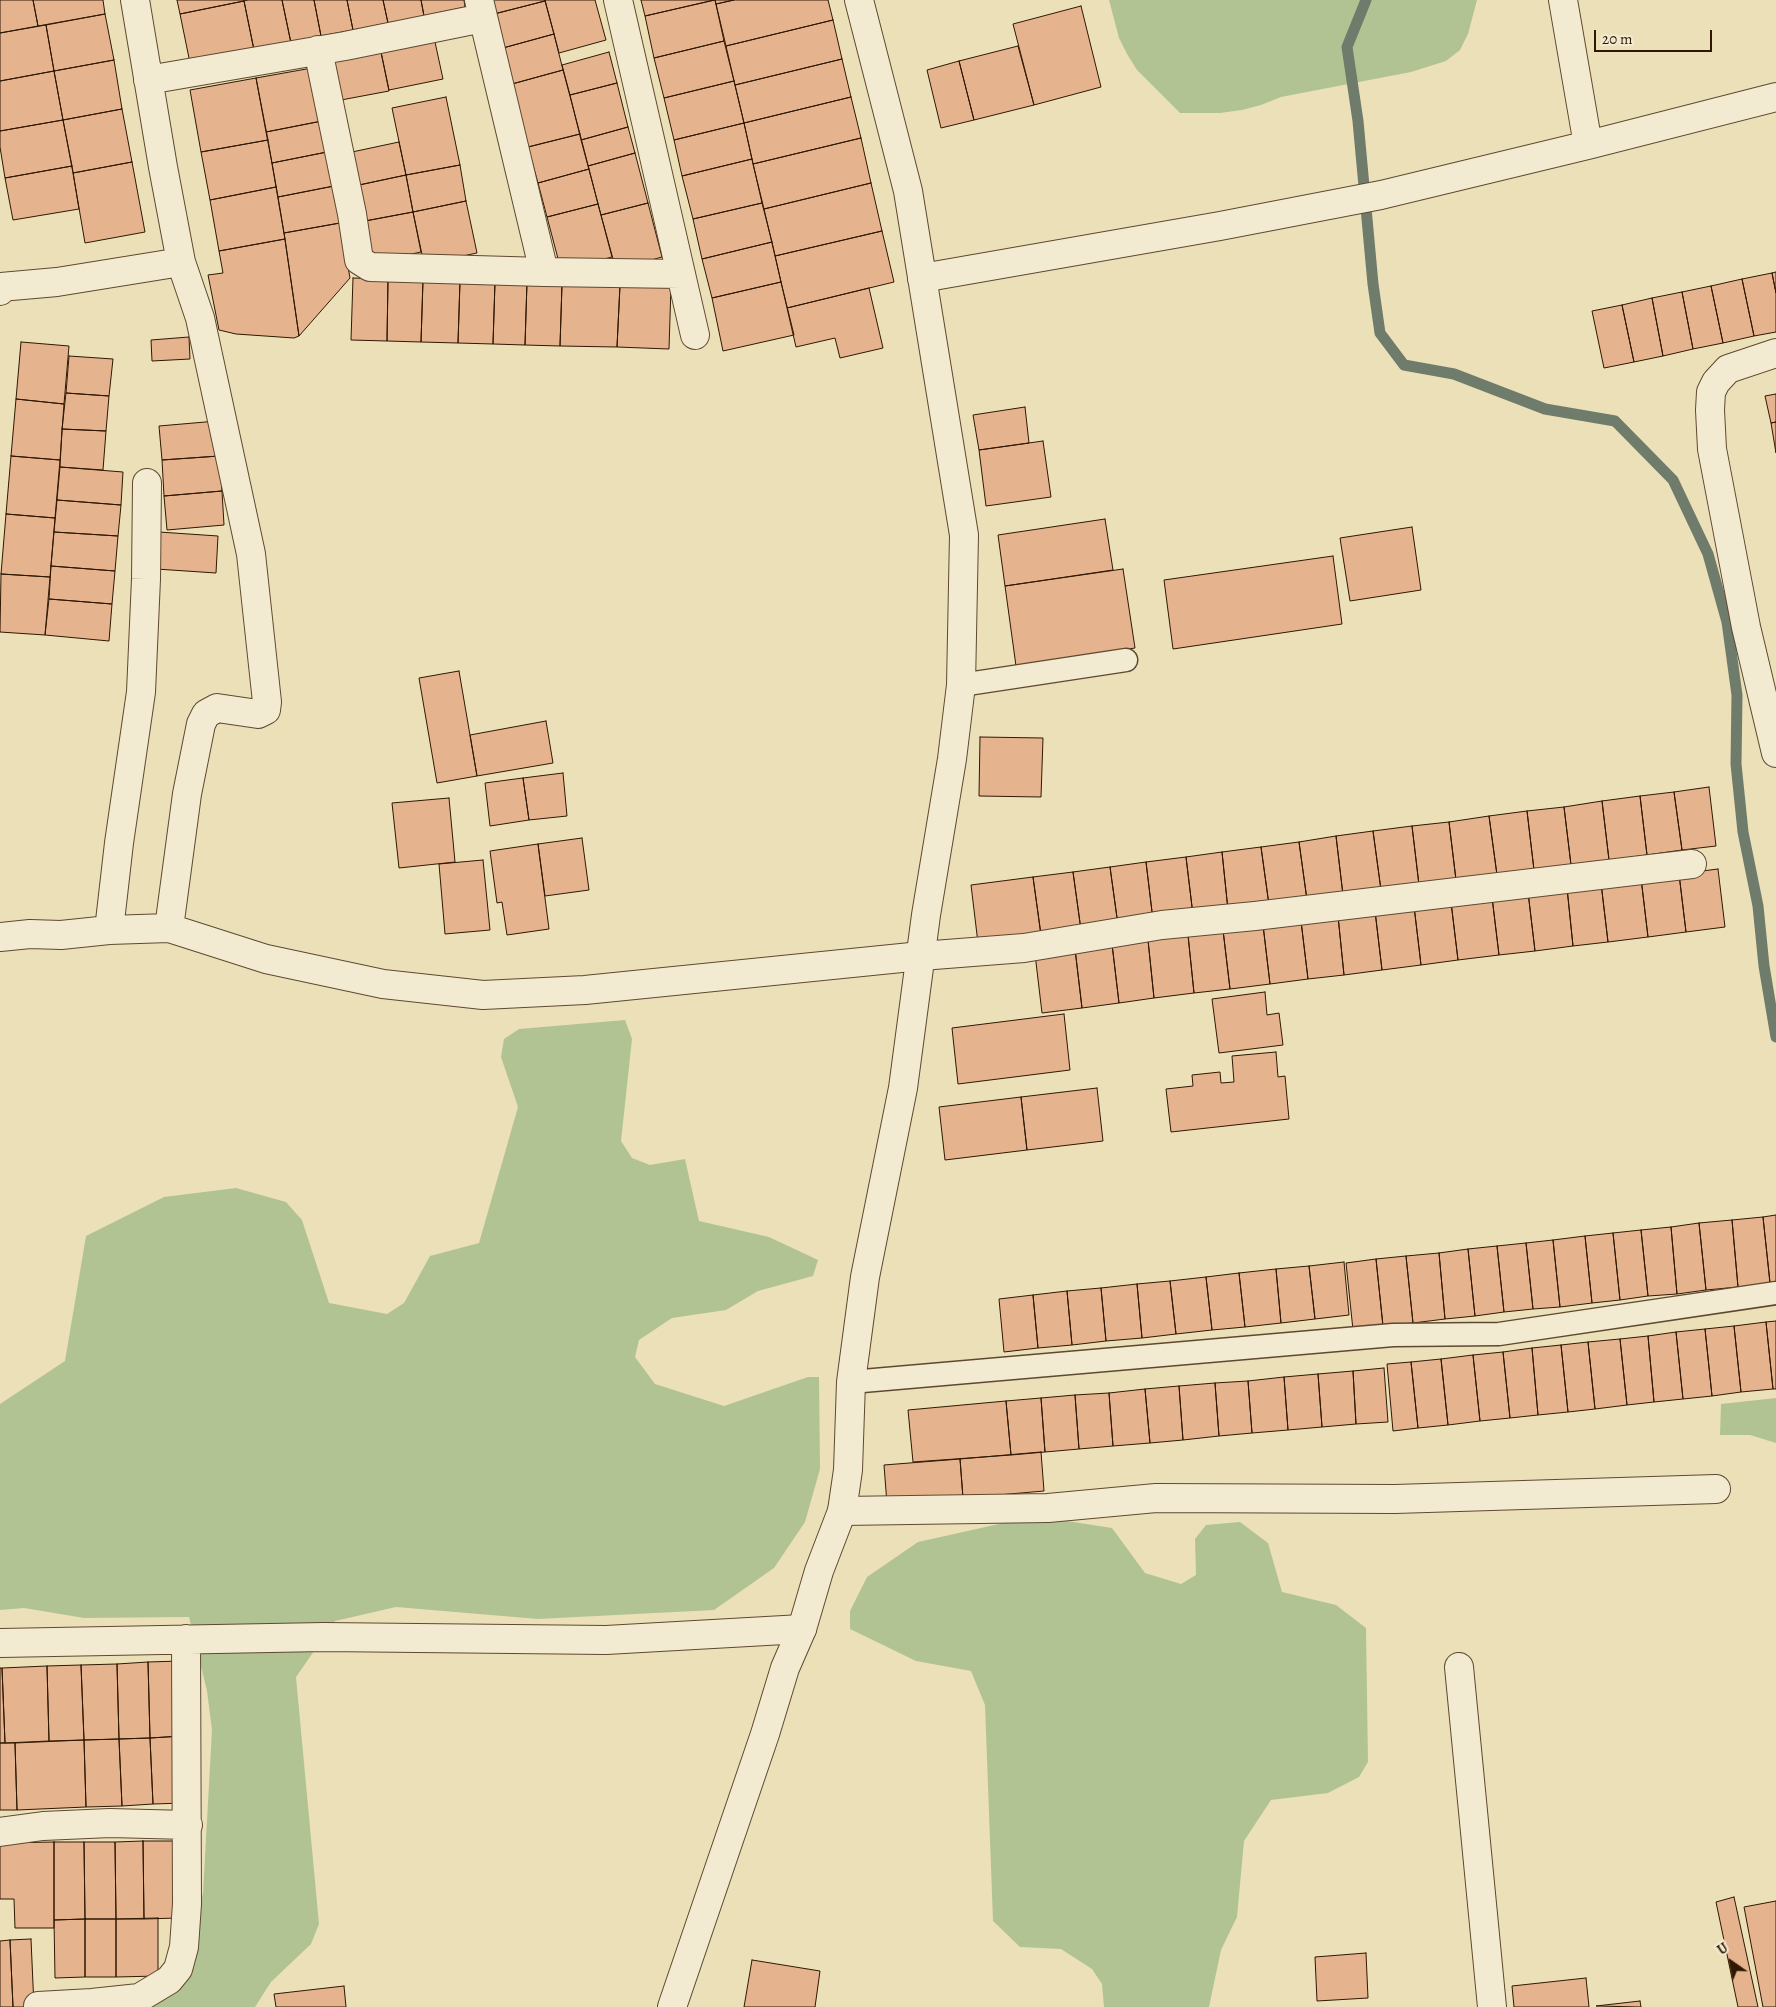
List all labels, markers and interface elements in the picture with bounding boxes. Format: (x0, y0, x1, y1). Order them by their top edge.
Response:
scale bar (1596, 20, 1714, 52)
text: 20 m (1602, 29, 1633, 49)
north arrow (1706, 1937, 1756, 1987)
text: U (1714, 1939, 1732, 1959)

